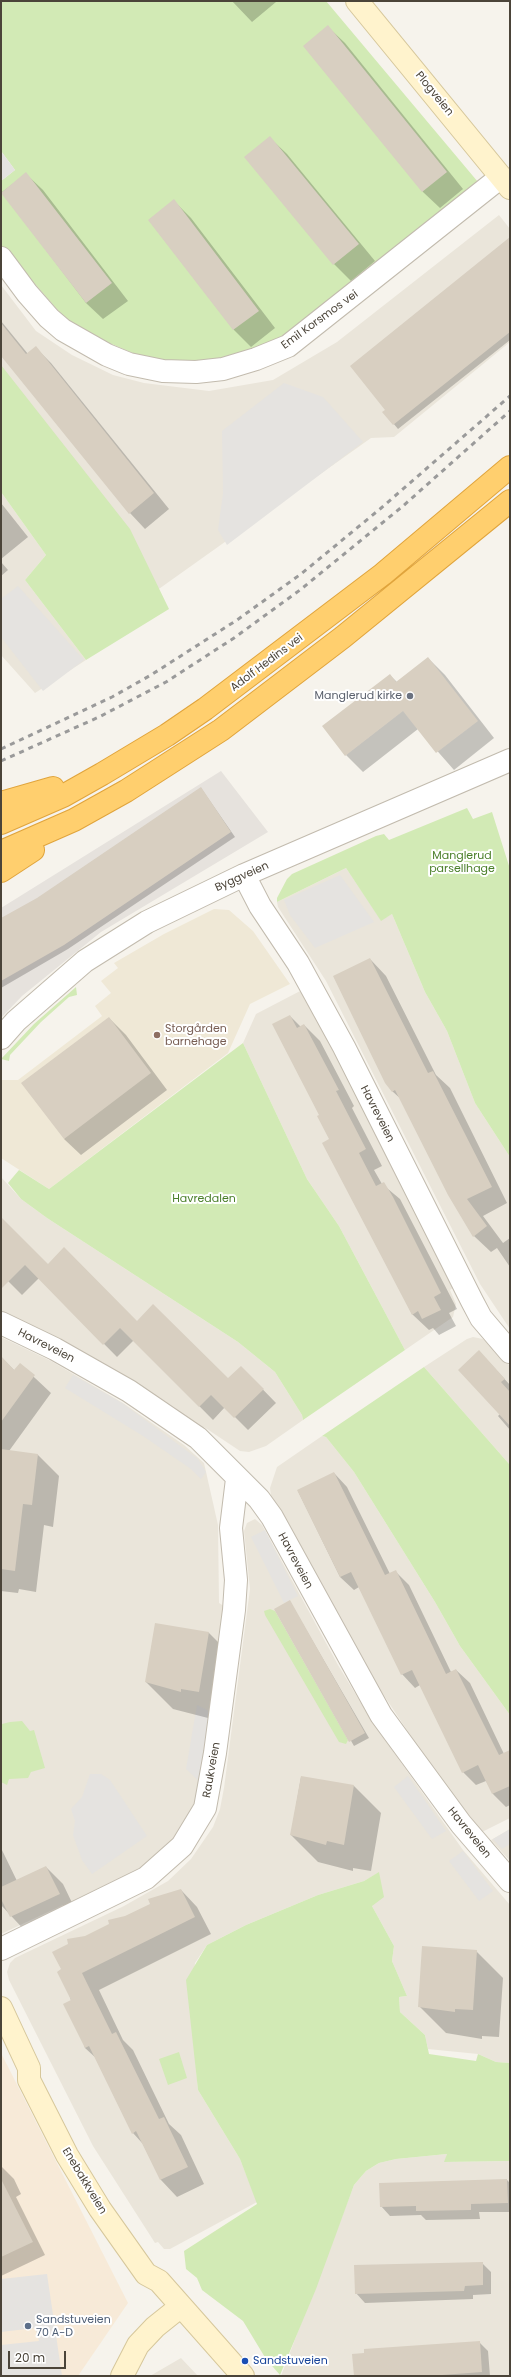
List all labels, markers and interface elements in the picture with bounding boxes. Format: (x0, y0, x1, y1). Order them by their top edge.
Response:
street label: Plogveien (412, 69, 456, 119)
street label: Emil Korsmos vei (279, 288, 361, 352)
street label: Adolf Hedins vei (228, 632, 306, 694)
place label: Manglerud kirke (315, 689, 402, 703)
marker: Manglerud kirke (405, 691, 415, 701)
park label: Manglerud parsellhage (429, 849, 495, 875)
street label: Byggveien (213, 859, 271, 895)
place label: Storgården barnehage (165, 1022, 227, 1048)
marker: Storgården barnehage (152, 1030, 162, 1040)
street label: Havreveien (357, 1084, 397, 1144)
park label: Havredalen (172, 1192, 236, 1206)
street label: Havreveien (16, 1326, 76, 1366)
street label: Havreveien (275, 1531, 315, 1591)
street label: Raukveien (201, 1741, 223, 1799)
street label: Havreveien (444, 1805, 494, 1861)
street label: Enebakkveien (59, 2145, 109, 2217)
place label: Sandstuveien 70 A-D (36, 2313, 111, 2339)
marker: Sandstuveien 70 A-D (23, 2321, 33, 2331)
scale bar (10, 2343, 68, 2369)
text: 20 m (15, 2349, 45, 2366)
place label: Sandstuveien (253, 2354, 328, 2368)
marker: Sandstuveien (240, 2356, 250, 2366)

